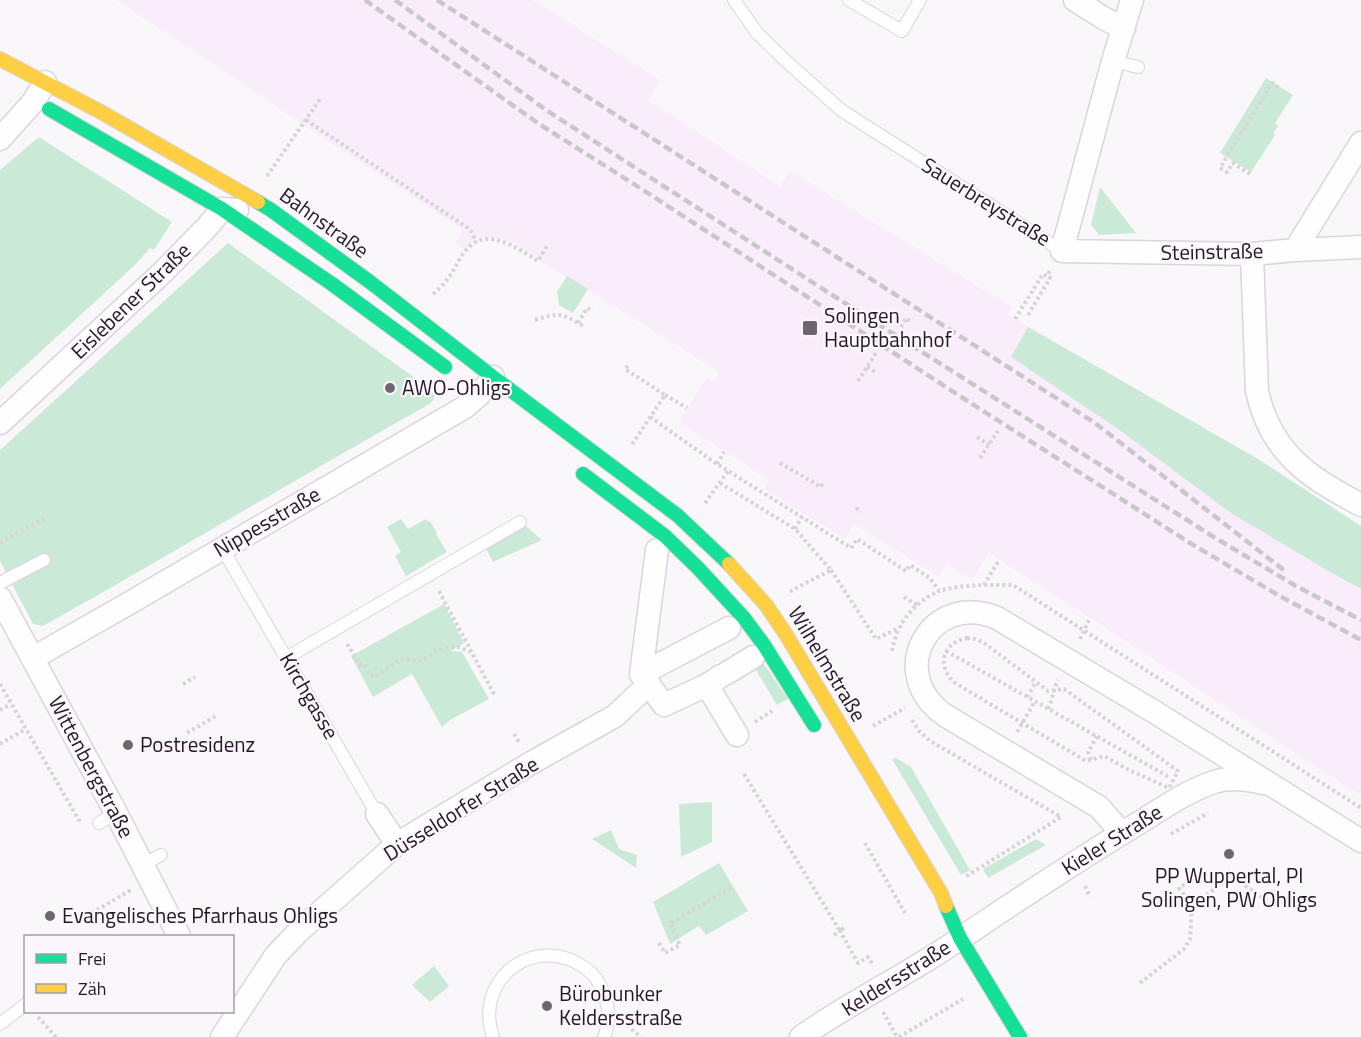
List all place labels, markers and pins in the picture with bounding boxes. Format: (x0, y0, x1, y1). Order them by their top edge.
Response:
place label: Solingen Hauptbahnhof (824, 299, 952, 355)
marker: Solingen Hauptbahnhof (801, 319, 819, 337)
place label: AWO-Ohligs (402, 371, 511, 403)
marker: AWO-Ohligs (383, 381, 397, 395)
place label: Postresidenz (140, 728, 255, 760)
marker: Postresidenz (121, 738, 135, 752)
marker: PP Wuppertal, PI Solingen, PW Ohligs (1222, 847, 1236, 861)
place label: PP Wuppertal, PI Solingen, PW Ohligs (1141, 859, 1317, 915)
place label: Evangelisches Pfarrhaus Ohligs (62, 899, 338, 931)
marker: Evangelisches Pfarrhaus Ohligs (43, 909, 57, 923)
place label: Bürobunker Keldersstraße (559, 977, 682, 1033)
marker: Bürobunker Keldersstraße (540, 999, 554, 1013)

